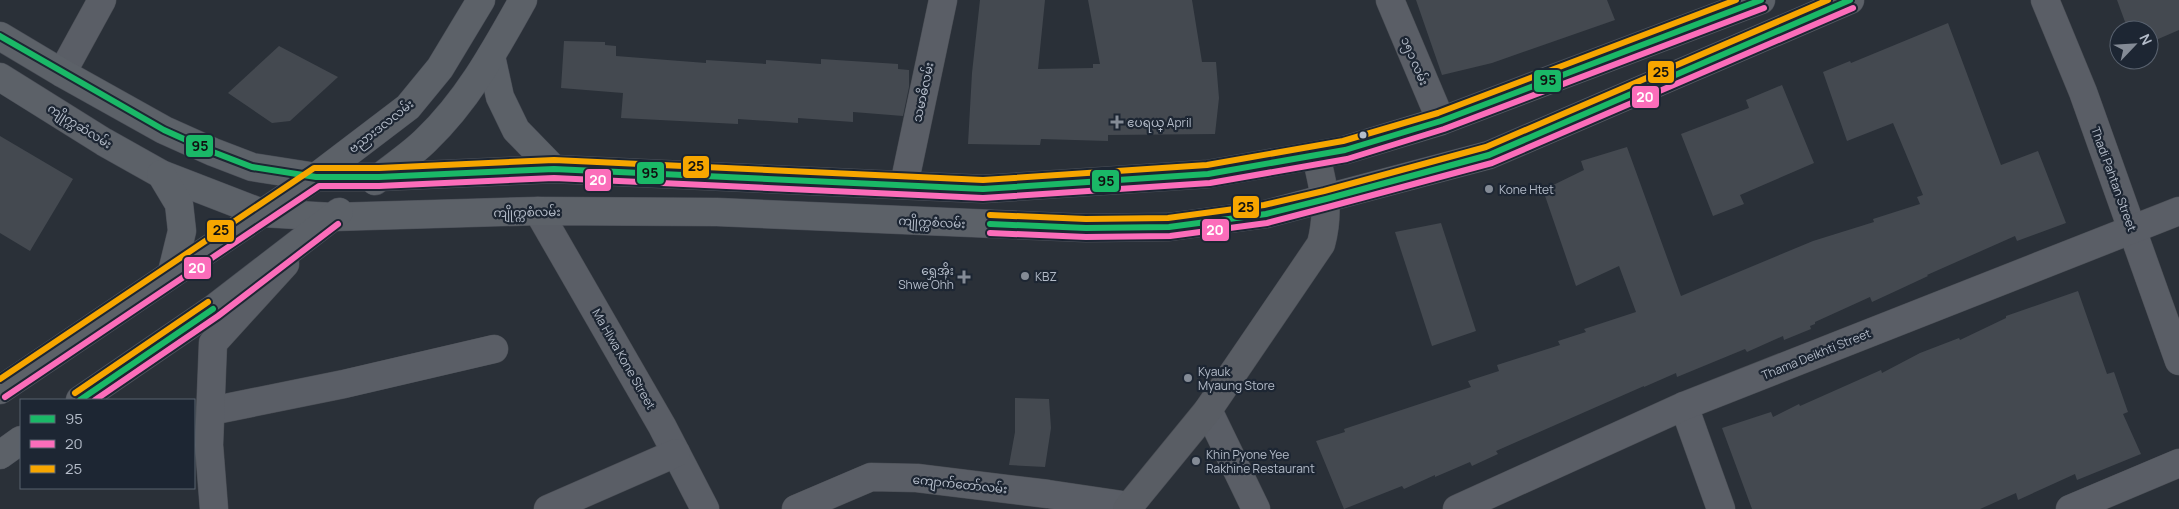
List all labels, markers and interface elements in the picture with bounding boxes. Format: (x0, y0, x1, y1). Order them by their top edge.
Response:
north arrow (2109, 20, 2159, 70)
text: N (2135, 31, 2157, 48)
street label: ၁၅၁ လမ်း (1395, 34, 1433, 89)
street label: သမာဓိလမ်း (908, 60, 938, 124)
line badge: 25 (1647, 60, 1675, 84)
text: 25 (1653, 62, 1669, 81)
line badge: 95 (1533, 69, 1562, 93)
text: 95 (1540, 70, 1556, 89)
line badge: 20 (1631, 85, 1660, 109)
text: 20 (1636, 87, 1654, 106)
street label: ဗညားဒလလမ်း (345, 95, 418, 158)
street label: ကျိုက္ကဆံလမ်း (44, 100, 115, 154)
place label: ဧပရယ္ April (1127, 114, 1192, 133)
marker: ဧပရယ္ April (1111, 116, 1123, 128)
street label: Thadi Pahtan Street (2087, 124, 2141, 234)
unlabelled marker (1358, 130, 1368, 140)
line badge: 95 (185, 134, 214, 158)
text: 95 (192, 136, 208, 155)
line badge: 25 (682, 155, 710, 179)
text: 25 (688, 156, 704, 175)
line badge: 95 (636, 161, 665, 185)
text: 95 (642, 163, 658, 182)
line badge: 20 (584, 168, 612, 192)
line badge: 95 (1091, 169, 1120, 193)
text: 20 (589, 170, 607, 189)
text: 95 (1098, 171, 1114, 190)
place label: Kone Htet (1499, 181, 1554, 198)
marker: Kone Htet (1483, 183, 1495, 195)
line badge: 25 (1232, 195, 1260, 219)
text: 25 (1238, 197, 1254, 216)
street label: ကျိုက္ကစံလမ်း (493, 203, 561, 223)
street label: ကျိုက္ကစံလမ်း (898, 212, 966, 234)
line badge: 20 (1201, 218, 1230, 242)
line badge: 25 (206, 219, 235, 243)
text: 25 (213, 220, 229, 239)
text: 20 (1206, 220, 1224, 239)
line badge: 20 (183, 256, 212, 280)
text: 20 (188, 258, 206, 277)
place label: ရွှေအိုး Shwe Ohh (898, 262, 954, 293)
place label: KBZ (1035, 268, 1057, 285)
marker: KBZ (1019, 270, 1031, 282)
marker: ရွှေအိုး Shwe Ohh (958, 271, 970, 283)
street label: Ma Hlwa Kone Street (588, 306, 660, 413)
street label: Thama Deikhti Street (1759, 324, 1873, 384)
place label: Kyauk Myaung Store (1198, 363, 1275, 394)
marker: Kyauk Myaung Store (1182, 372, 1194, 384)
legend (20, 399, 195, 489)
text: 95 (65, 408, 83, 429)
text: 20 (65, 433, 83, 454)
place label: Khin Pyone Yee Rakhine Restaurant (1206, 446, 1315, 477)
marker: Khin Pyone Yee Rakhine Restaurant (1190, 455, 1202, 467)
text: 25 (65, 458, 82, 479)
street label: ကျောက်တော်လမ်း (912, 471, 1008, 499)

